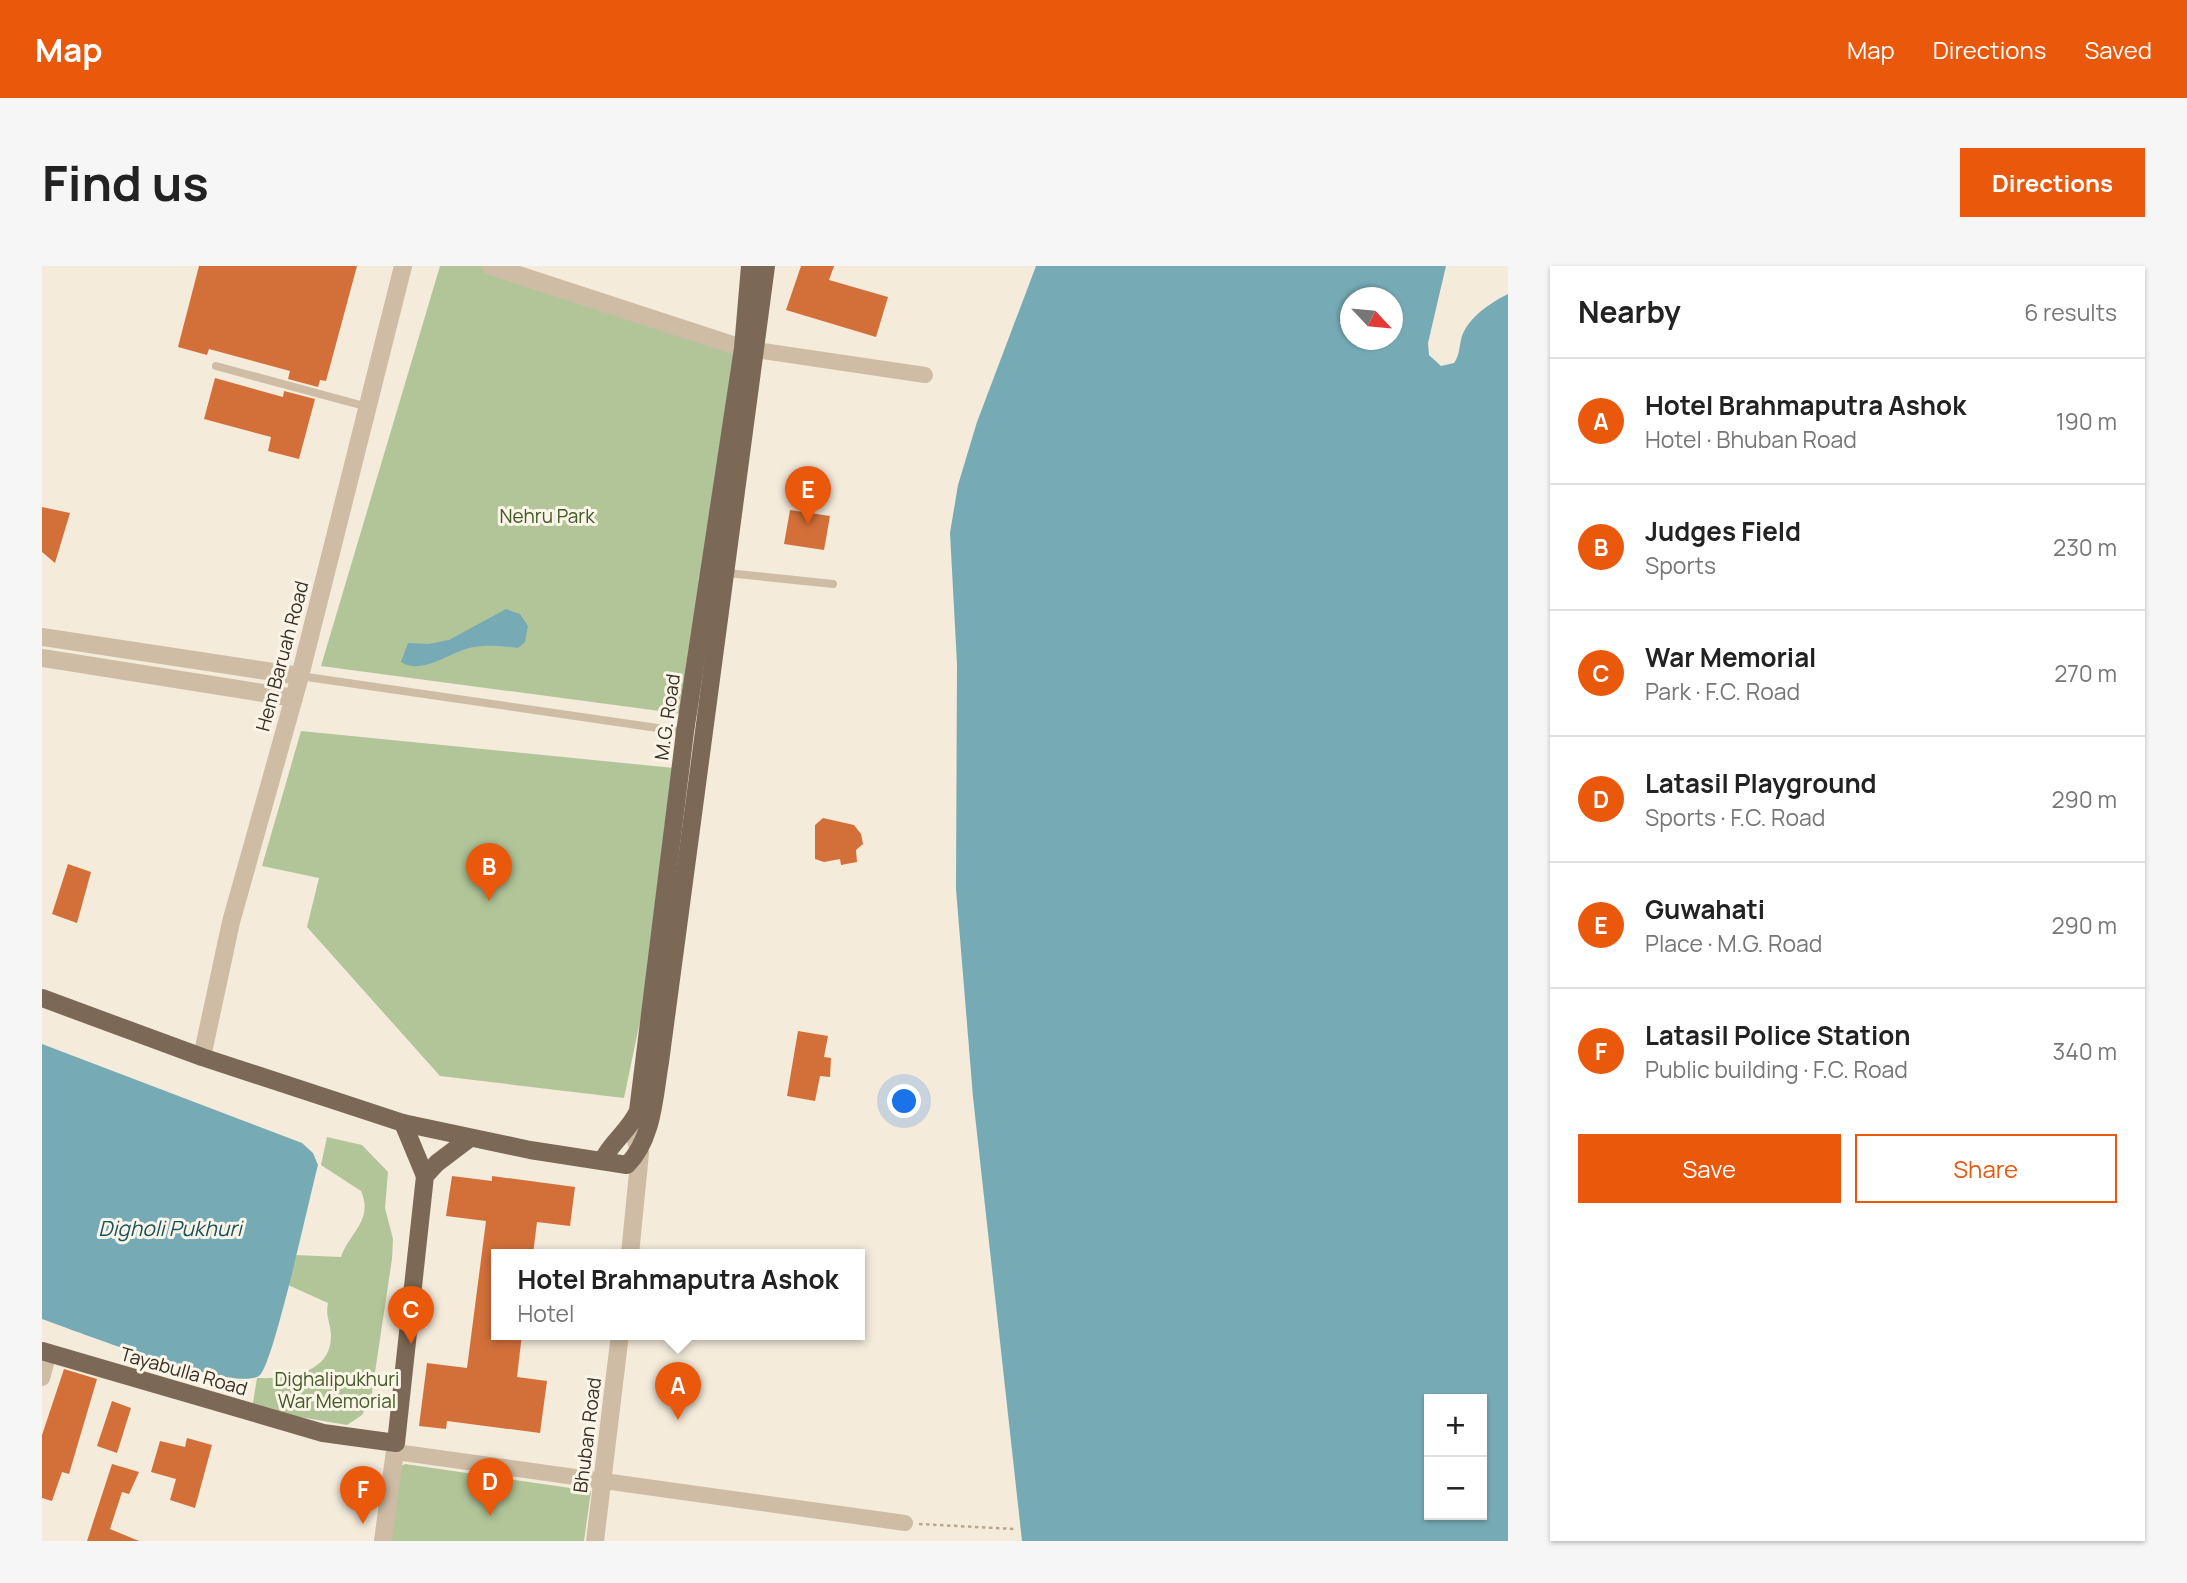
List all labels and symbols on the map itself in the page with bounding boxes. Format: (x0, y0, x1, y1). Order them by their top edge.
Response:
north arrow (1340, 287, 1403, 350)
pin: E (785, 466, 831, 524)
park label: Nehru Park (499, 503, 595, 529)
street label: Hem Baruah Road (249, 578, 315, 734)
street label: M.G. Road (648, 672, 686, 762)
pin: B (466, 843, 512, 901)
your location (887, 1084, 921, 1118)
water label: Digholi Pukhuri (98, 1214, 245, 1242)
pin: C (388, 1286, 434, 1344)
street label: Tayabulla Road (117, 1340, 251, 1402)
pin: A (655, 1362, 701, 1420)
park label: Dighalipukhuri War Memorial (275, 1366, 399, 1414)
street label: Bhuban Road (567, 1376, 607, 1494)
pin: D (467, 1458, 513, 1516)
pin: F (340, 1466, 386, 1524)

